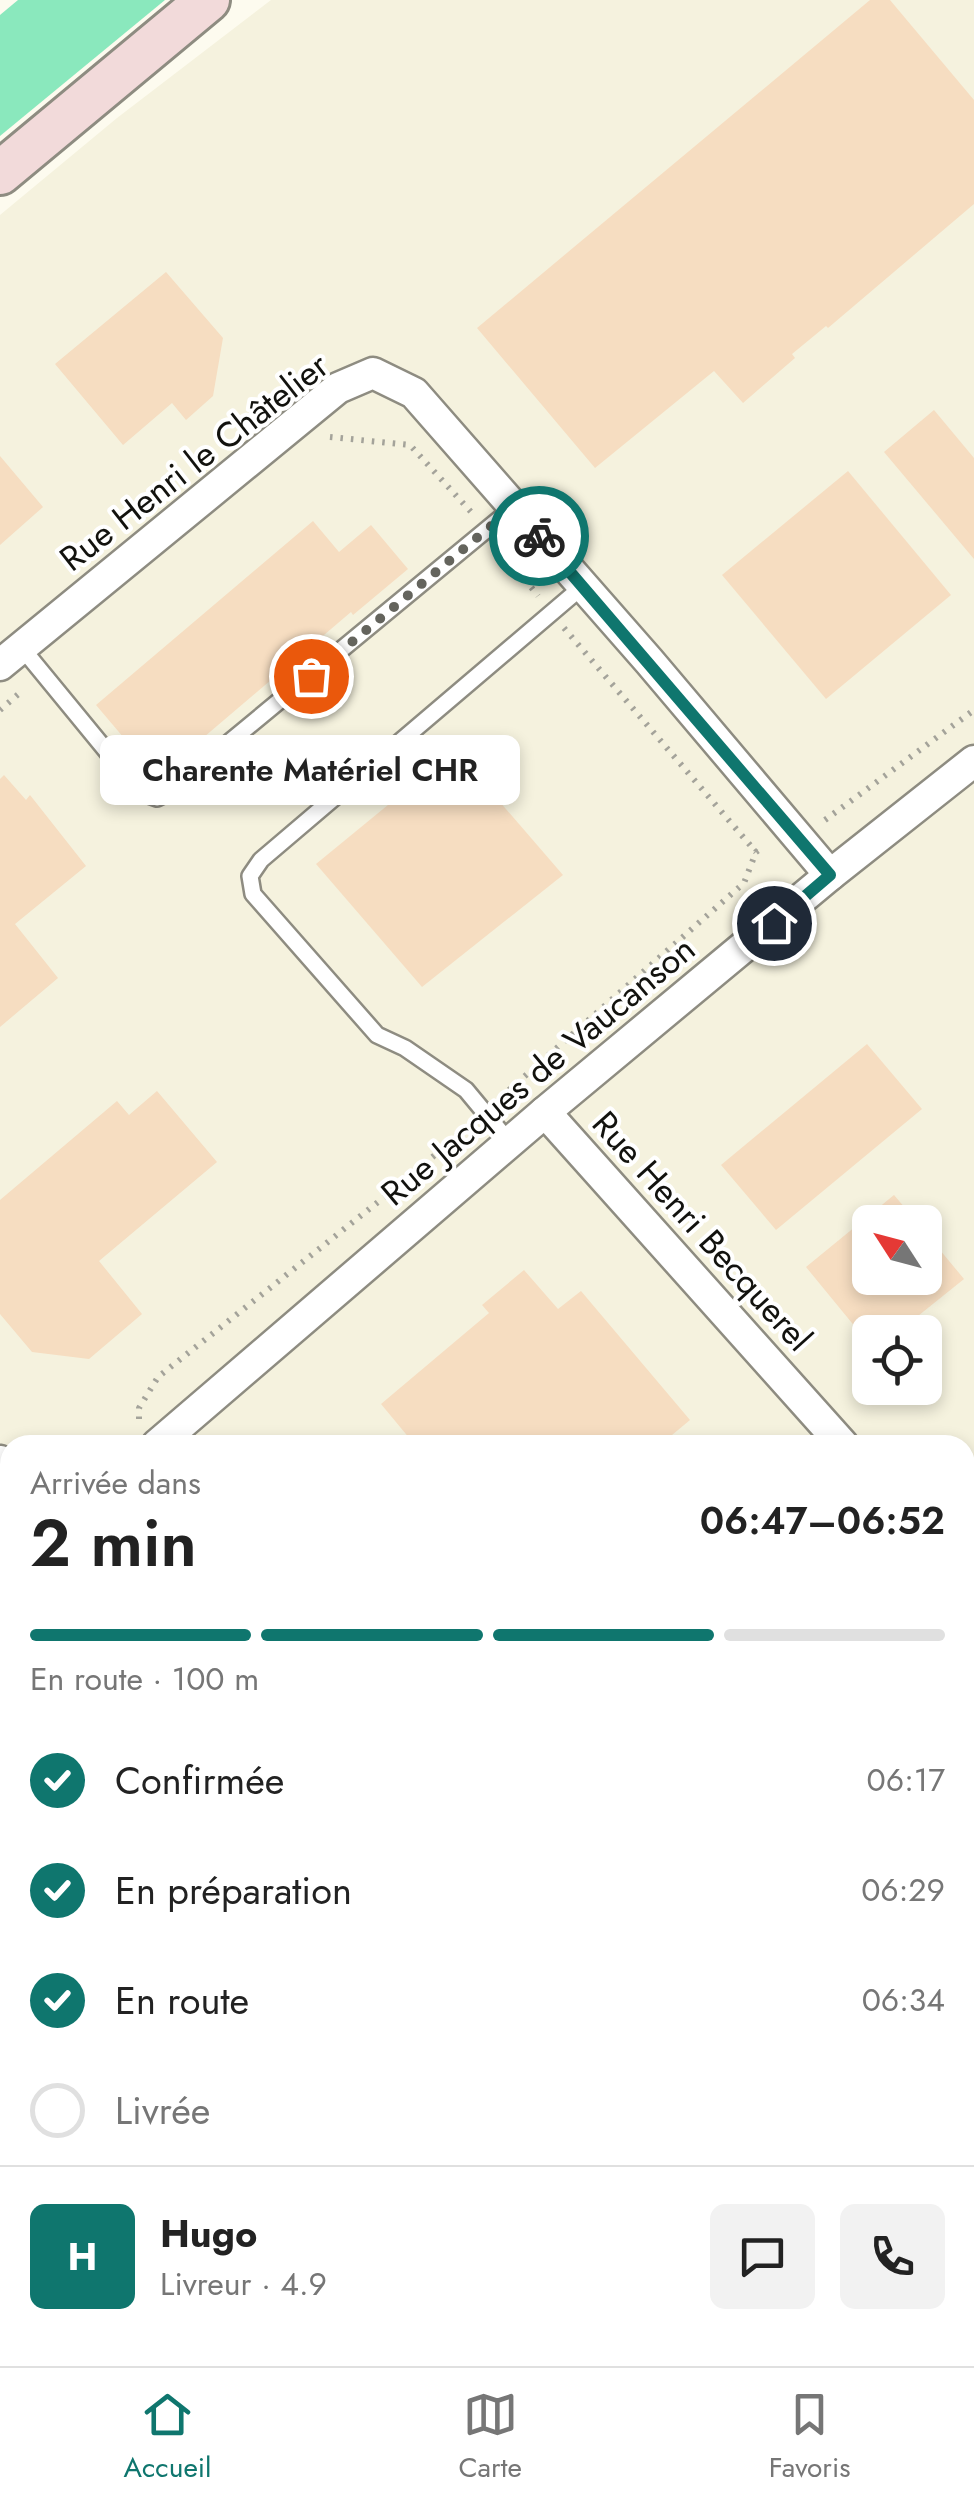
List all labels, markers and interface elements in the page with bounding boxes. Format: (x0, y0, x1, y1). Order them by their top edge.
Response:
street label: Rue Henri le Châtelier (49, 341, 339, 583)
courier (489, 486, 589, 586)
icon: bike (512, 509, 567, 564)
pin (269, 634, 354, 719)
icon: bag (284, 649, 339, 704)
callout: Charente Matériel CHR (101, 736, 521, 806)
text: Charente Matériel CHR (142, 747, 478, 793)
pin (732, 881, 817, 966)
icon: home (747, 896, 802, 951)
street label: Rue Jacques de Vaucanson (370, 924, 706, 1218)
street label: Rue Henri Becquerel (580, 1100, 824, 1362)
north arrow (852, 1205, 942, 1295)
map controls (852, 1205, 942, 1405)
button: locate (852, 1315, 942, 1405)
text: Arrivée dans (30, 1460, 201, 1506)
text: 06:47–06:52 (700, 1493, 945, 1548)
text: 2 min (30, 1496, 197, 1590)
text: En route · 100 m (30, 1656, 259, 1702)
icon: check (30, 1753, 85, 1808)
text: Confirmée (115, 1753, 284, 1808)
text: 06:17 (867, 1757, 945, 1803)
icon: check (30, 1863, 85, 1918)
text: En préparation (115, 1863, 352, 1918)
text: 06:29 (861, 1867, 945, 1913)
icon: check (30, 1973, 85, 2028)
text: En route (115, 1973, 249, 2028)
text: 06:34 (862, 1977, 945, 2023)
text: Livrée (115, 2083, 210, 2138)
button: chat (710, 2204, 815, 2309)
button: phone (840, 2204, 945, 2309)
text: Hugo (160, 2206, 257, 2261)
text: H (68, 2229, 97, 2284)
text: Livreur · 4.9 (160, 2261, 327, 2307)
tab: Accueil (123, 2387, 212, 2488)
tab: Carte (458, 2387, 522, 2488)
tab: Favoris (769, 2387, 851, 2488)

